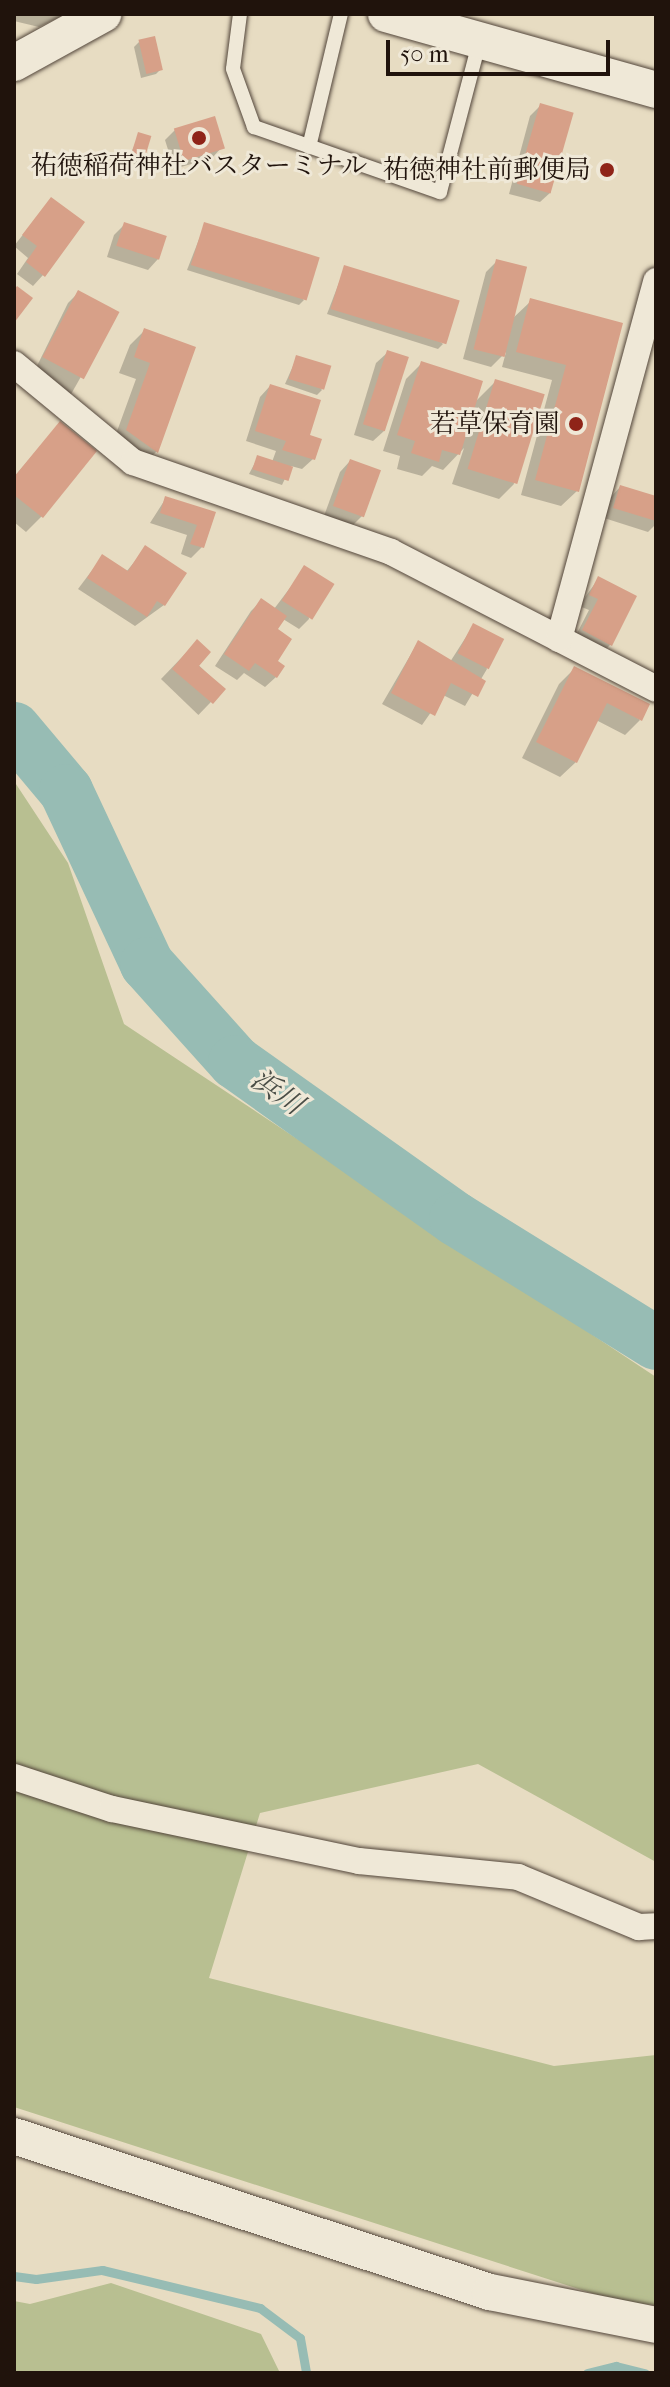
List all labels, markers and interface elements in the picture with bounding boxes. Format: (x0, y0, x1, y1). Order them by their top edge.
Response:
scale bar (390, 24, 614, 74)
text: 50 m (400, 40, 449, 68)
marker: 祐徳稲荷神社バスターミナル (190, 129, 208, 147)
place label: 祐徳稲荷神社バスターミナル (30, 150, 368, 182)
place label: 祐徳神社前郵便局 (383, 154, 591, 186)
marker: 祐徳神社前郵便局 (598, 161, 616, 179)
place label: 若草保育園 (430, 408, 560, 440)
marker: 若草保育園 (567, 415, 585, 433)
water label: 浜川 (244, 1062, 310, 1122)

